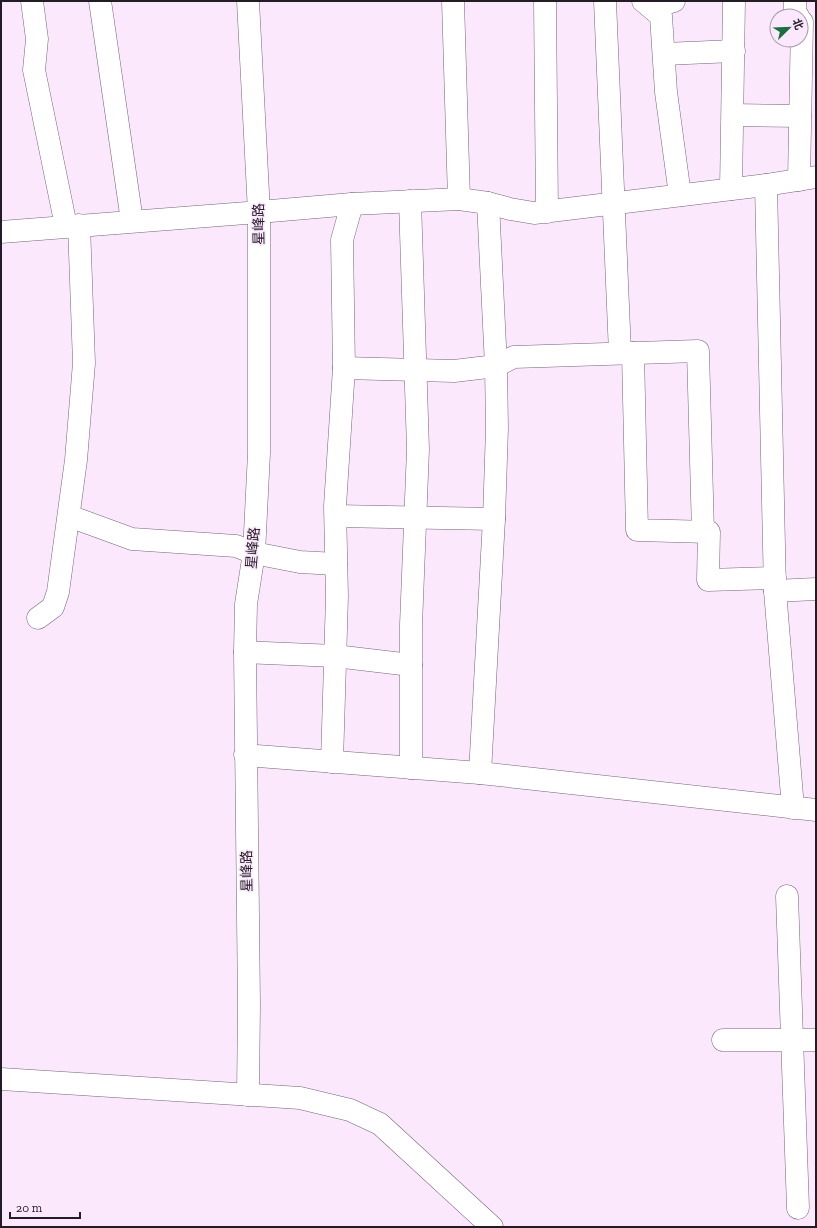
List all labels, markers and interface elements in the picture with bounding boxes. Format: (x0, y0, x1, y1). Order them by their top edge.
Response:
north arrow (769, 8, 809, 48)
text: 北 (790, 17, 806, 32)
street label: 星峰路 (250, 203, 268, 245)
street label: 星峰路 (243, 526, 263, 570)
street label: 星峰路 (238, 850, 256, 892)
scale bar (10, 1194, 80, 1220)
text: 20 m (16, 1201, 43, 1215)

